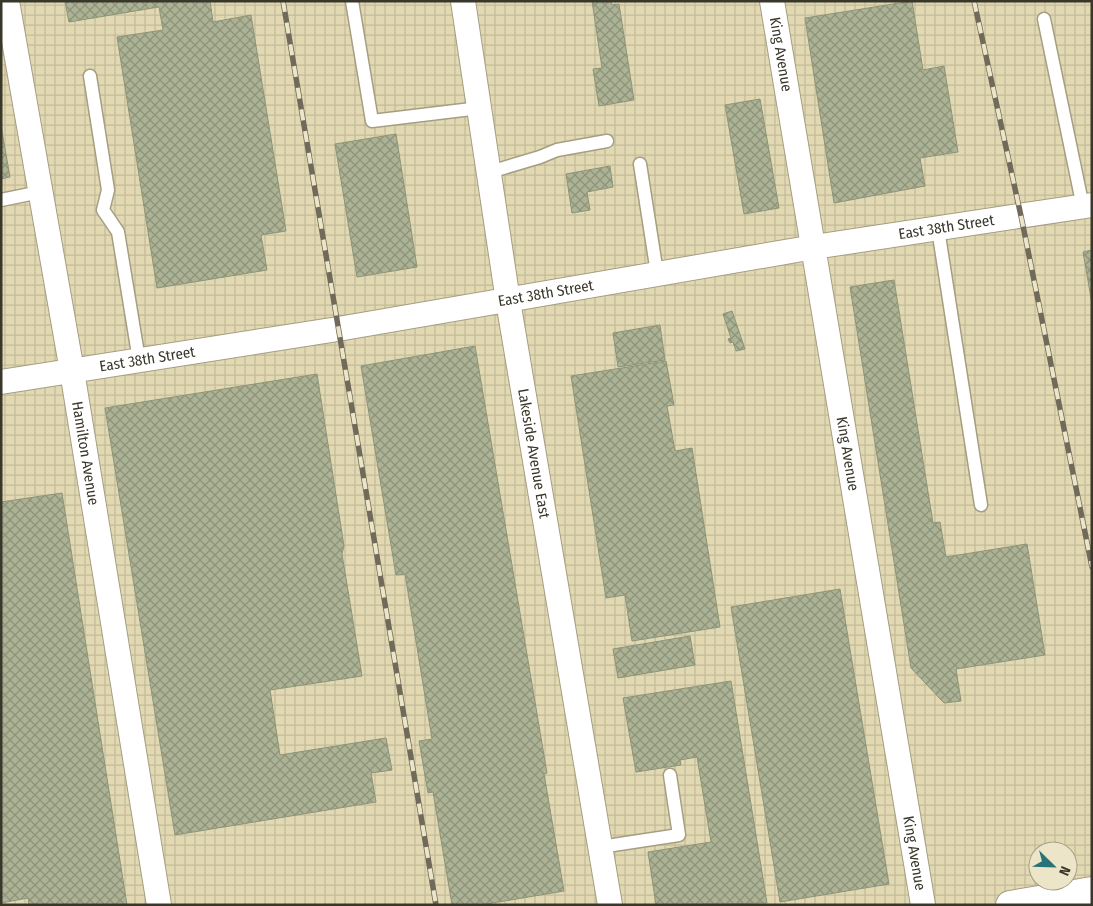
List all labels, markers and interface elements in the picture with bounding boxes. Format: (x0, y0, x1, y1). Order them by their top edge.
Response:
street label: King Avenue (766, 16, 796, 93)
street label: East 38th Street (897, 211, 995, 243)
street label: East 38th Street (497, 276, 595, 310)
street label: East 38th Street (98, 343, 196, 375)
street label: Lakeside Avenue East (514, 387, 554, 520)
street label: Hamilton Avenue (68, 400, 103, 506)
street label: King Avenue (833, 415, 863, 492)
street label: King Avenue (899, 815, 929, 892)
north arrow (1028, 841, 1078, 891)
text: N (1055, 864, 1074, 878)

